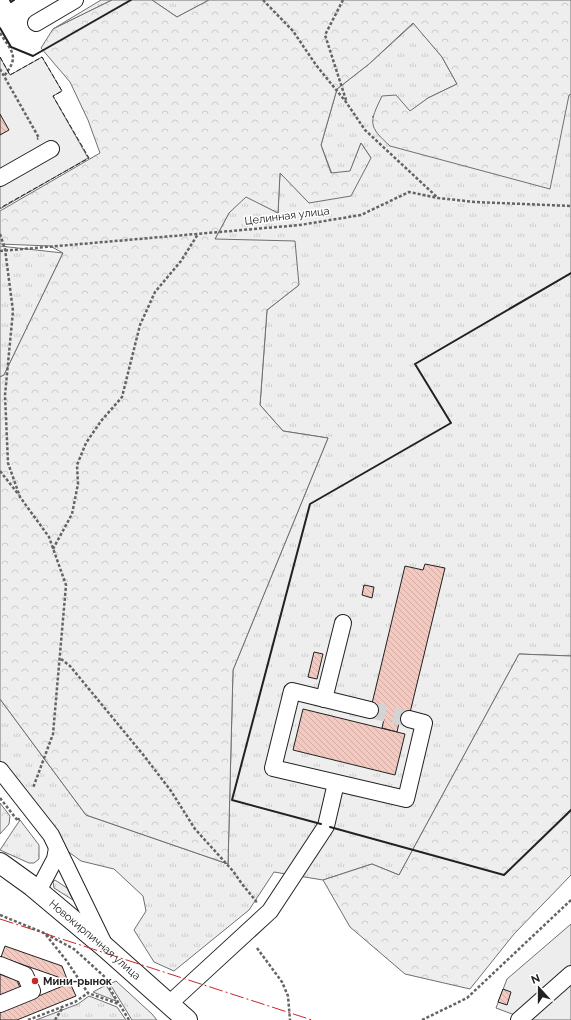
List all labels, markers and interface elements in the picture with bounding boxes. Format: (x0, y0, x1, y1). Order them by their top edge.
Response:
street label: Целинная улица (244, 204, 330, 228)
street label: Новокирпичная улица (47, 897, 143, 982)
north arrow (519, 968, 559, 1008)
text: N (529, 972, 542, 987)
place label: Мини-рынок (43, 975, 113, 988)
marker: Мини-рынок (30, 976, 40, 986)

